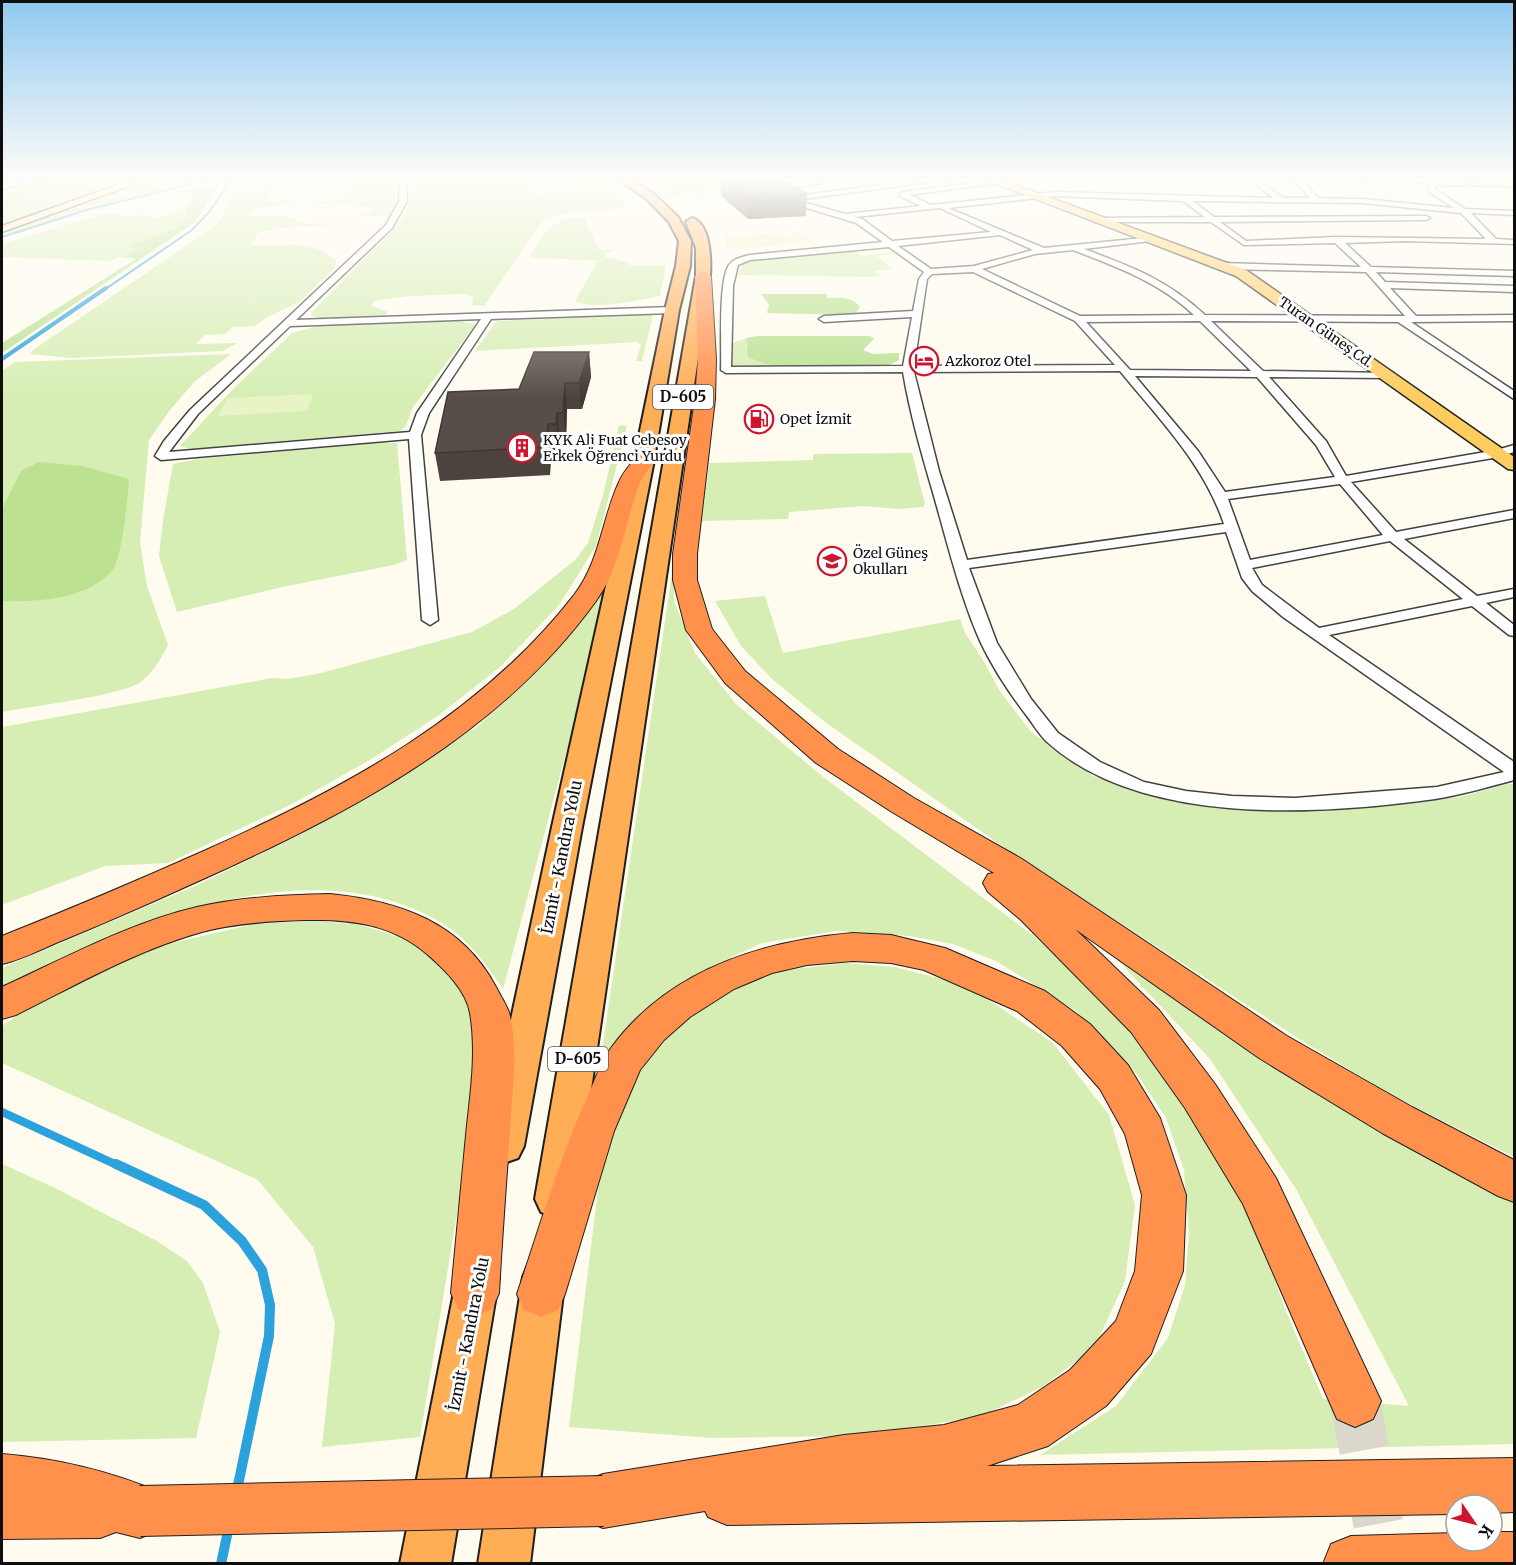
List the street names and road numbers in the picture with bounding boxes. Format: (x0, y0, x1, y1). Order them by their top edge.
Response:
street label: Turan Güneş Cd. (1275, 293, 1377, 371)
road number: D-605 (653, 385, 713, 409)
street label: İzmit - Kandıra Yolu (536, 778, 586, 936)
road number: D-605 (548, 1047, 608, 1071)
street label: İzmit - Kandıra Yolu (443, 1255, 493, 1413)

